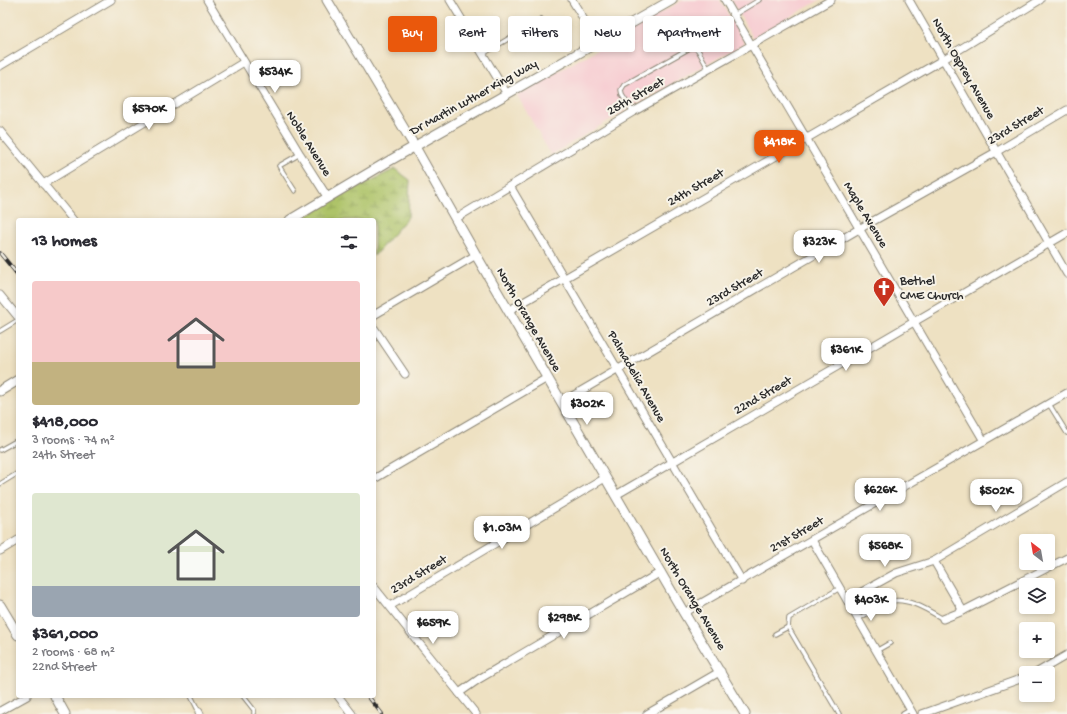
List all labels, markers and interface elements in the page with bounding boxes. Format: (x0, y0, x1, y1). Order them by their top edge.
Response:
chip: Buy (388, 16, 437, 52)
chip: Rent (445, 16, 500, 52)
chip: Filters (508, 16, 572, 52)
chip: New (580, 16, 635, 52)
chip: Apartment (643, 16, 734, 52)
street label: North Osprey Avenue (928, 16, 998, 122)
street label: Dr Martin Luther King Way (407, 56, 541, 140)
pin: $534K (247, 60, 303, 94)
text: $534K (259, 65, 291, 80)
street label: 25th Street (605, 74, 669, 119)
pin: $570K (121, 97, 177, 131)
text: $570K (132, 102, 166, 117)
street label: 23rd Street (985, 102, 1048, 149)
street label: Noble Avenue (282, 109, 334, 180)
pin: $418K (751, 130, 807, 164)
text: $418K (763, 135, 795, 150)
street label: 24th Street (665, 165, 728, 210)
street label: Maple Avenue (839, 179, 891, 251)
pin: $323K (791, 230, 847, 264)
icon: filters (338, 231, 360, 253)
text: 13 homes (32, 232, 97, 252)
text: $323K (803, 235, 835, 250)
street label: North Orange Avenue (492, 265, 564, 375)
street label: 23rd Street (704, 265, 768, 310)
place label: Bethel CME Church (899, 274, 963, 304)
church icon: Bethel CME Church (871, 275, 897, 308)
icon: home (160, 307, 232, 379)
street label: Palmadelia Avenue (603, 328, 668, 426)
pin: $361K (818, 338, 874, 372)
text: $361K (830, 343, 862, 358)
street label: 22nd Street (731, 373, 796, 419)
pin: $302K (559, 392, 615, 426)
text: $302K (570, 397, 604, 412)
text: $418,000 (32, 413, 98, 433)
text: 3 rooms · 74 m² (32, 433, 115, 448)
text: 24th Street (32, 448, 95, 463)
pin: $626K (852, 478, 908, 512)
pin: $502K (968, 479, 1024, 513)
text: $626K (864, 483, 896, 498)
text: $502K (979, 484, 1013, 499)
street label: 21st Street (767, 513, 828, 556)
pin: $1.03M (469, 516, 535, 550)
icon: home (160, 519, 232, 591)
text: $1.03M (483, 521, 521, 536)
pin: $568K (857, 534, 913, 568)
north arrow (1019, 534, 1055, 570)
map controls (1019, 534, 1055, 702)
text: $568K (868, 539, 902, 554)
street label: North Orange Avenue (655, 545, 729, 653)
street label: 23rd Street (388, 551, 451, 598)
button: layers (1019, 578, 1055, 614)
pin: $403K (843, 588, 899, 622)
text: $403K (854, 593, 888, 608)
pin: $298K (536, 606, 592, 640)
pin: $659K (405, 611, 461, 645)
text: $298K (547, 611, 581, 626)
text: $659K (417, 616, 449, 631)
button: + (1019, 622, 1055, 658)
text: $361,000 (32, 625, 98, 645)
text: 2 rooms · 68 m² (32, 645, 115, 660)
text: 22nd Street (32, 660, 96, 675)
button: − (1019, 666, 1055, 702)

